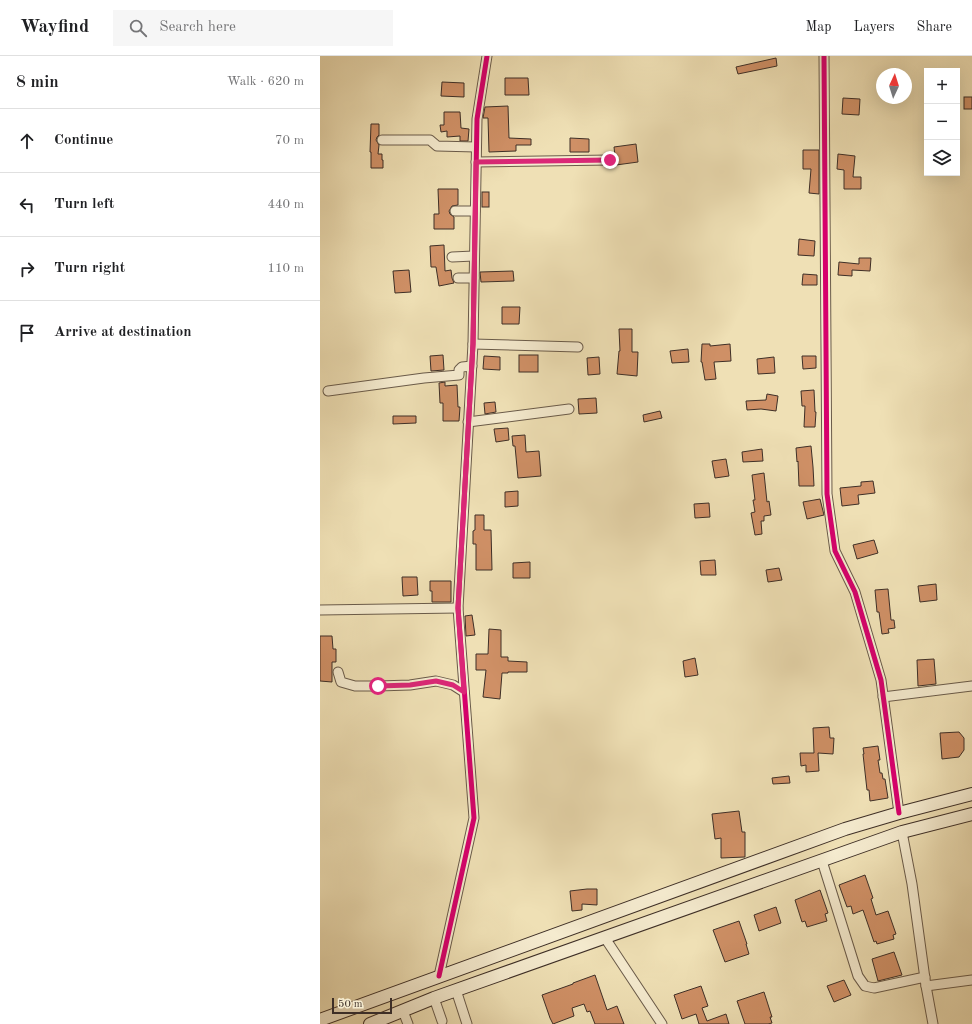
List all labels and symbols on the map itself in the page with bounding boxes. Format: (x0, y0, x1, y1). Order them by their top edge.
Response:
north arrow (876, 68, 912, 104)
route end (601, 151, 619, 169)
route start (369, 677, 387, 695)
scale bar (332, 996, 392, 1015)

